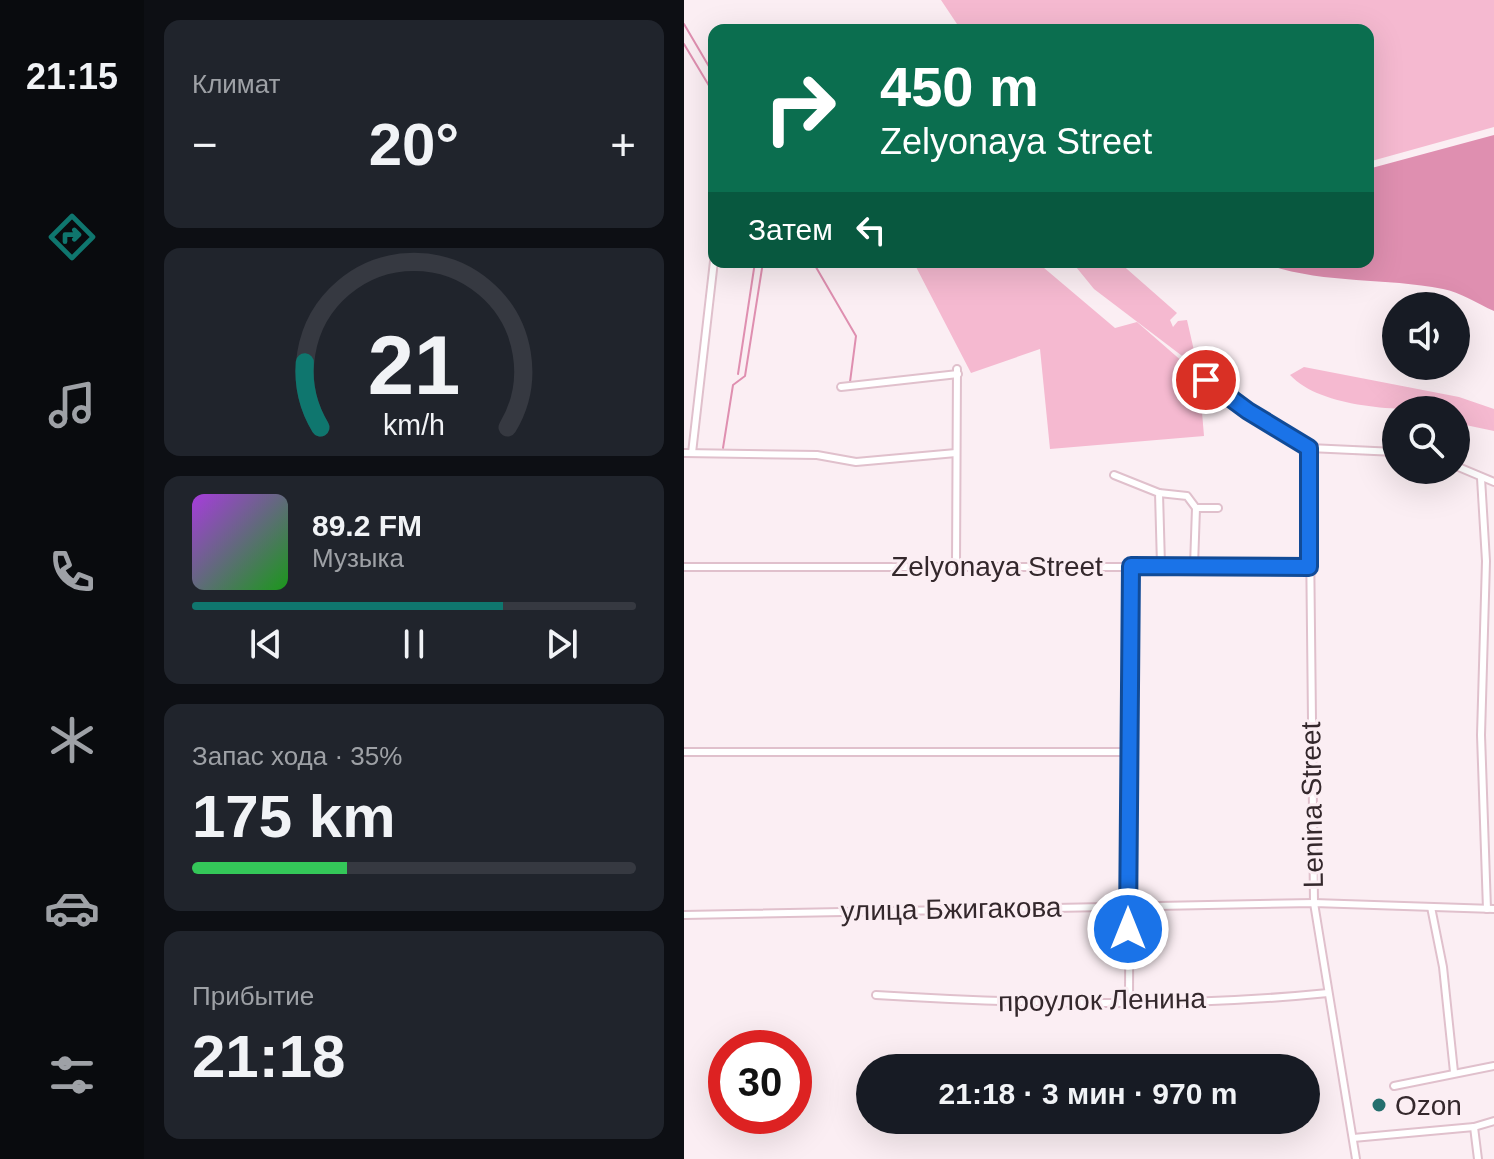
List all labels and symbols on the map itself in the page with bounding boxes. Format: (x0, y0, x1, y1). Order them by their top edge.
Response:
pin (1172, 346, 1240, 414)
street label: Zelyonaya Street (891, 551, 1103, 582)
street label: Lenina Street (1295, 721, 1329, 889)
position arrow (1086, 887, 1170, 971)
street label: улица Бжигакова (840, 892, 1062, 926)
street label: проулок Ленина (998, 983, 1207, 1017)
speed limit sign: 30 (708, 1030, 812, 1134)
place label: Ozon (1395, 1090, 1462, 1121)
marker: Ozon (1370, 1096, 1388, 1114)

